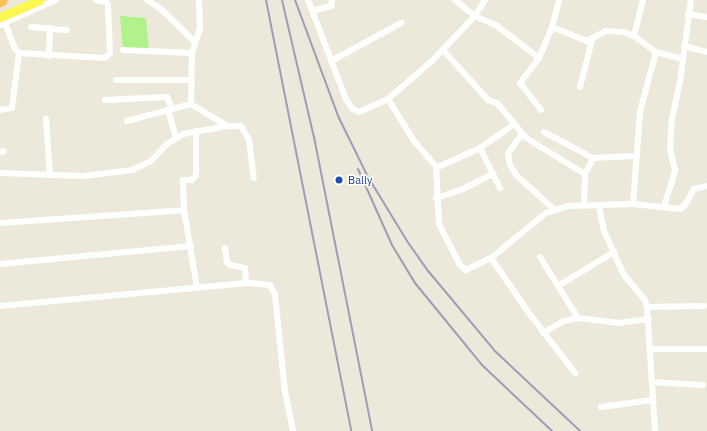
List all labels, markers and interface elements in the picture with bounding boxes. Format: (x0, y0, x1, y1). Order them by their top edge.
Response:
place label: Bally (348, 173, 372, 187)
marker: Bally (333, 174, 345, 186)

